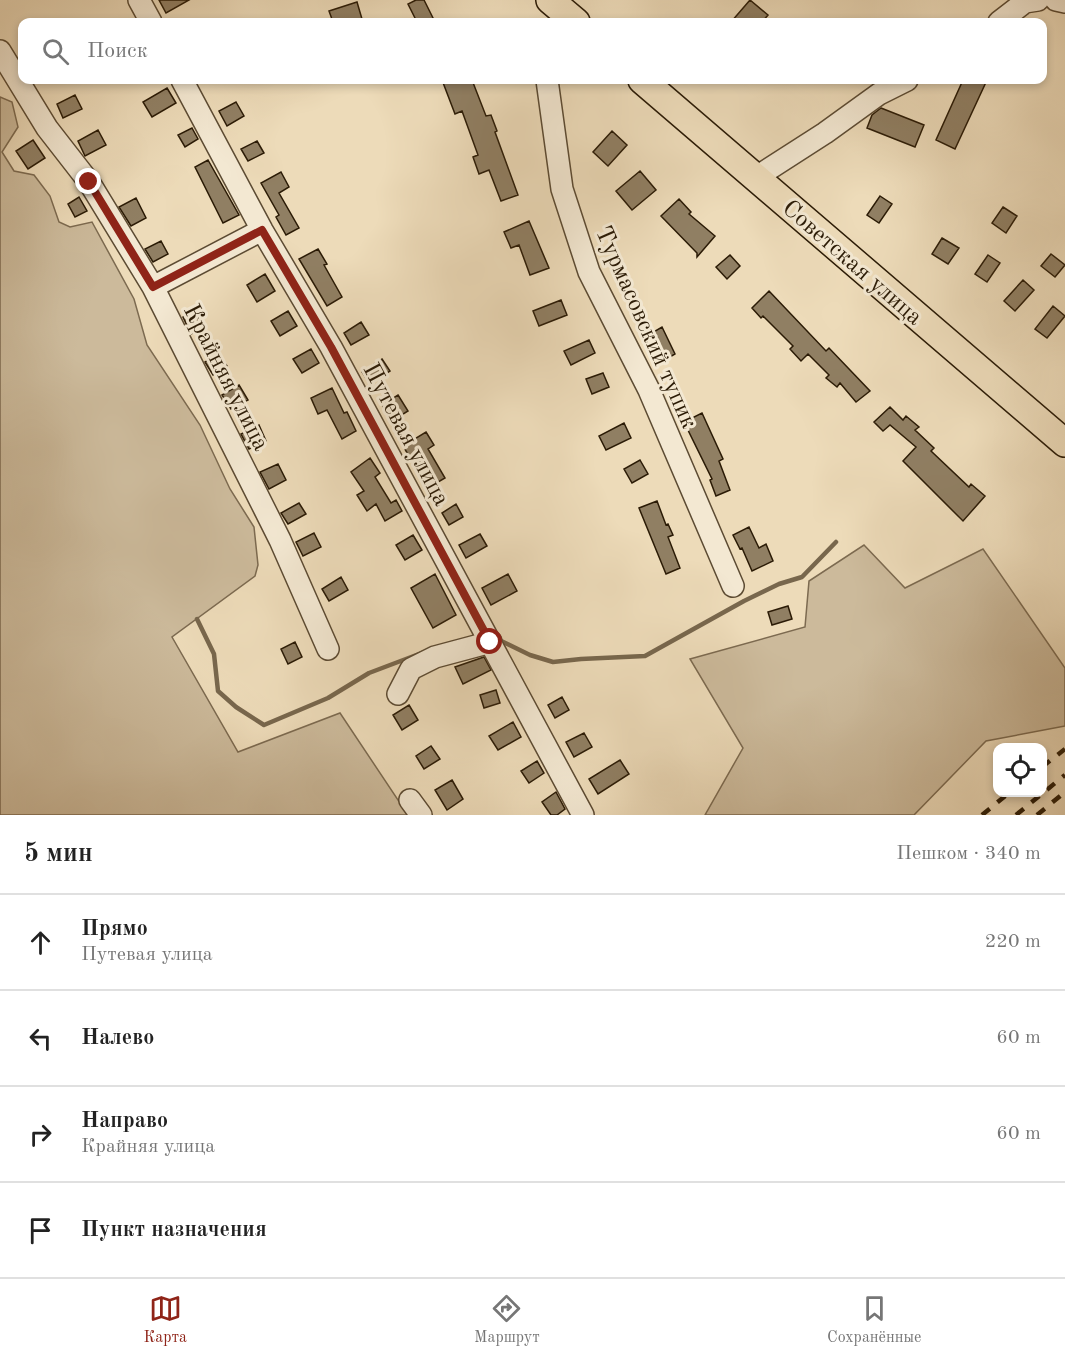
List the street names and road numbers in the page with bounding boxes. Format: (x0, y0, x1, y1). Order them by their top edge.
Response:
street label: Советская улица (777, 196, 926, 331)
street label: Турмасовский тупик (590, 223, 701, 433)
street label: Крайняя улица (178, 301, 272, 455)
street label: Путевая улица (358, 360, 453, 510)

